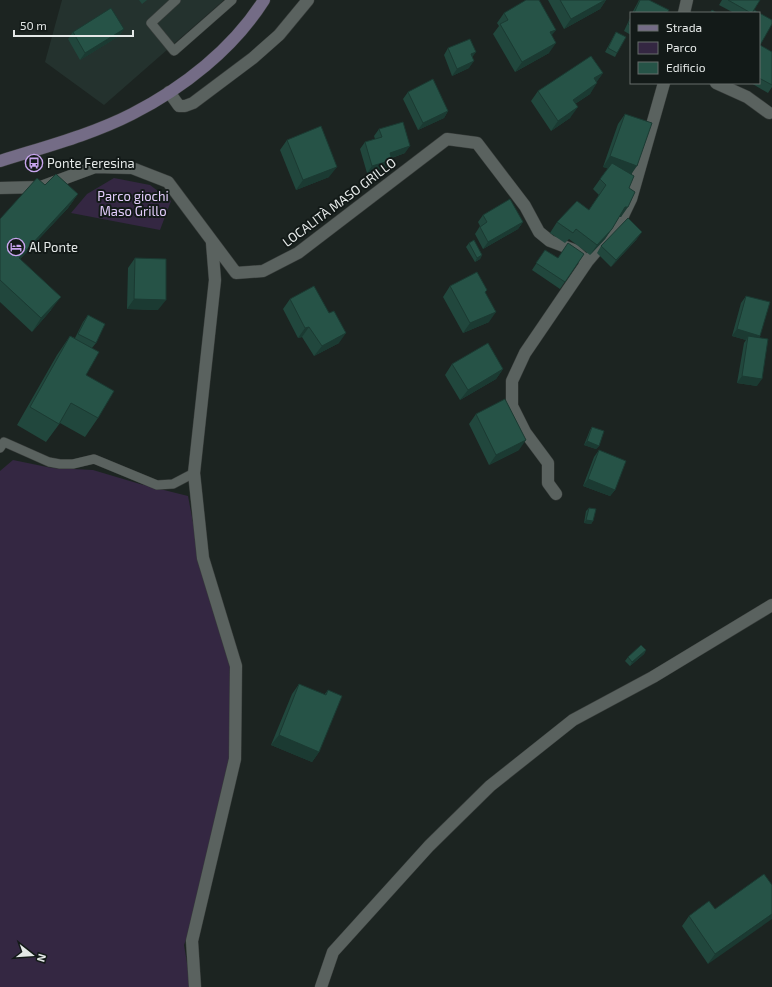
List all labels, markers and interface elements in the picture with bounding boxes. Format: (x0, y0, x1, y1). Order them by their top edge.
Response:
scale bar (14, 12, 133, 38)
legend (630, 12, 760, 84)
text: 50 m (20, 18, 47, 32)
text: Strada (666, 20, 702, 34)
text: Parco (666, 40, 697, 54)
text: Edificio (666, 60, 706, 74)
bus stop icon: Ponte Feresina (24, 153, 44, 173)
street label: LOCALITÀ MASO GRILLO (278, 153, 399, 250)
place label: Ponte Feresina (47, 155, 135, 171)
park label: Parco giochi Maso Grillo (97, 188, 169, 219)
hotel icon: Al Ponte (6, 237, 26, 257)
place label: Al Ponte (29, 239, 78, 255)
north arrow (12, 935, 52, 975)
text: N (35, 952, 49, 964)

